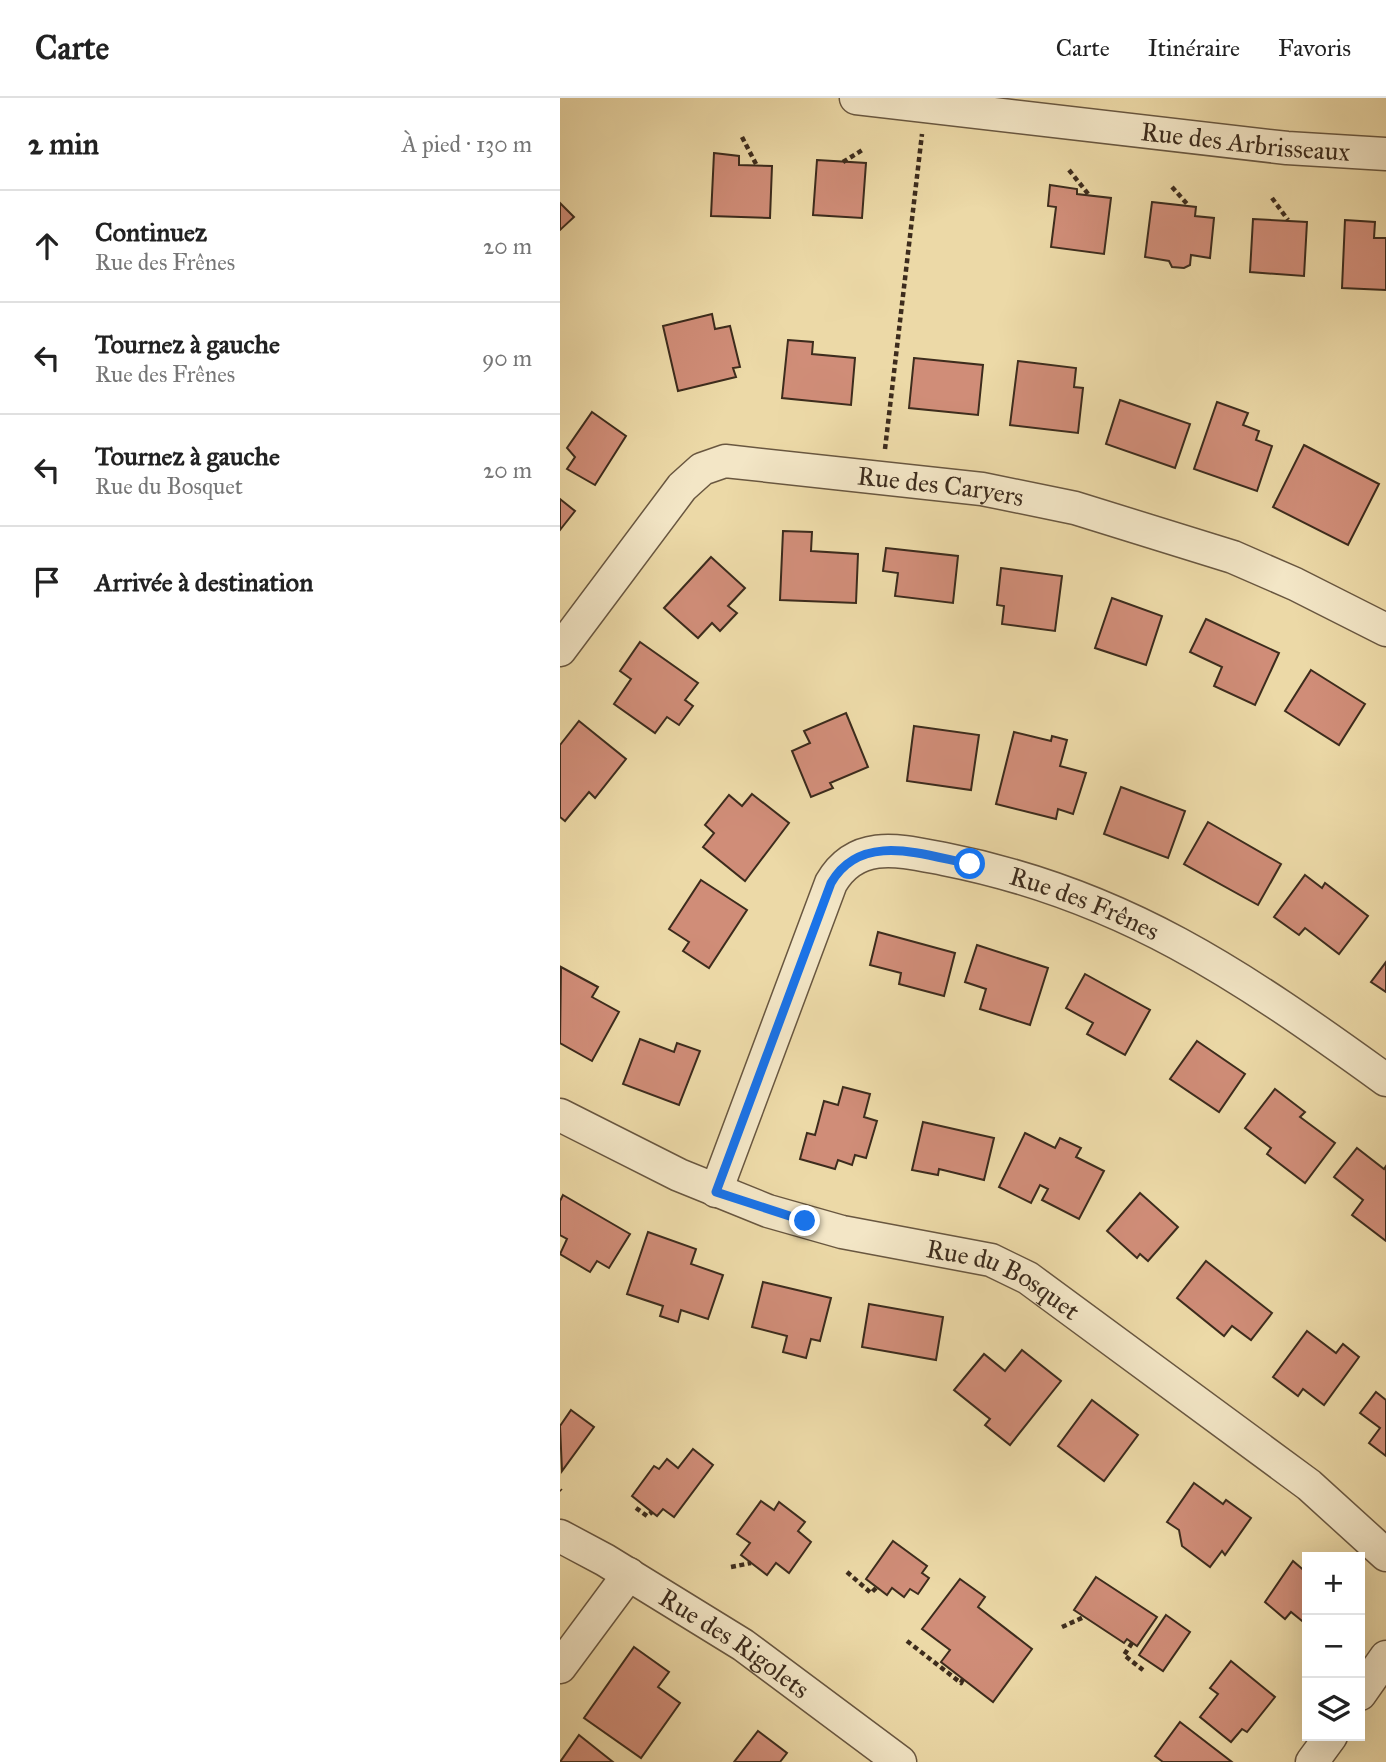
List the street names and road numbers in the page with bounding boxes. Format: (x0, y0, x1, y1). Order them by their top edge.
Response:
street label: Rue des Arbrisseaux (1139, 115, 1352, 168)
street label: Rue des Caryers (856, 460, 1027, 513)
street label: Rue des Frênes (1006, 859, 1165, 947)
street label: Rue du Bosquet (924, 1232, 1086, 1327)
street label: Rue des Rigolets (653, 1581, 816, 1705)

